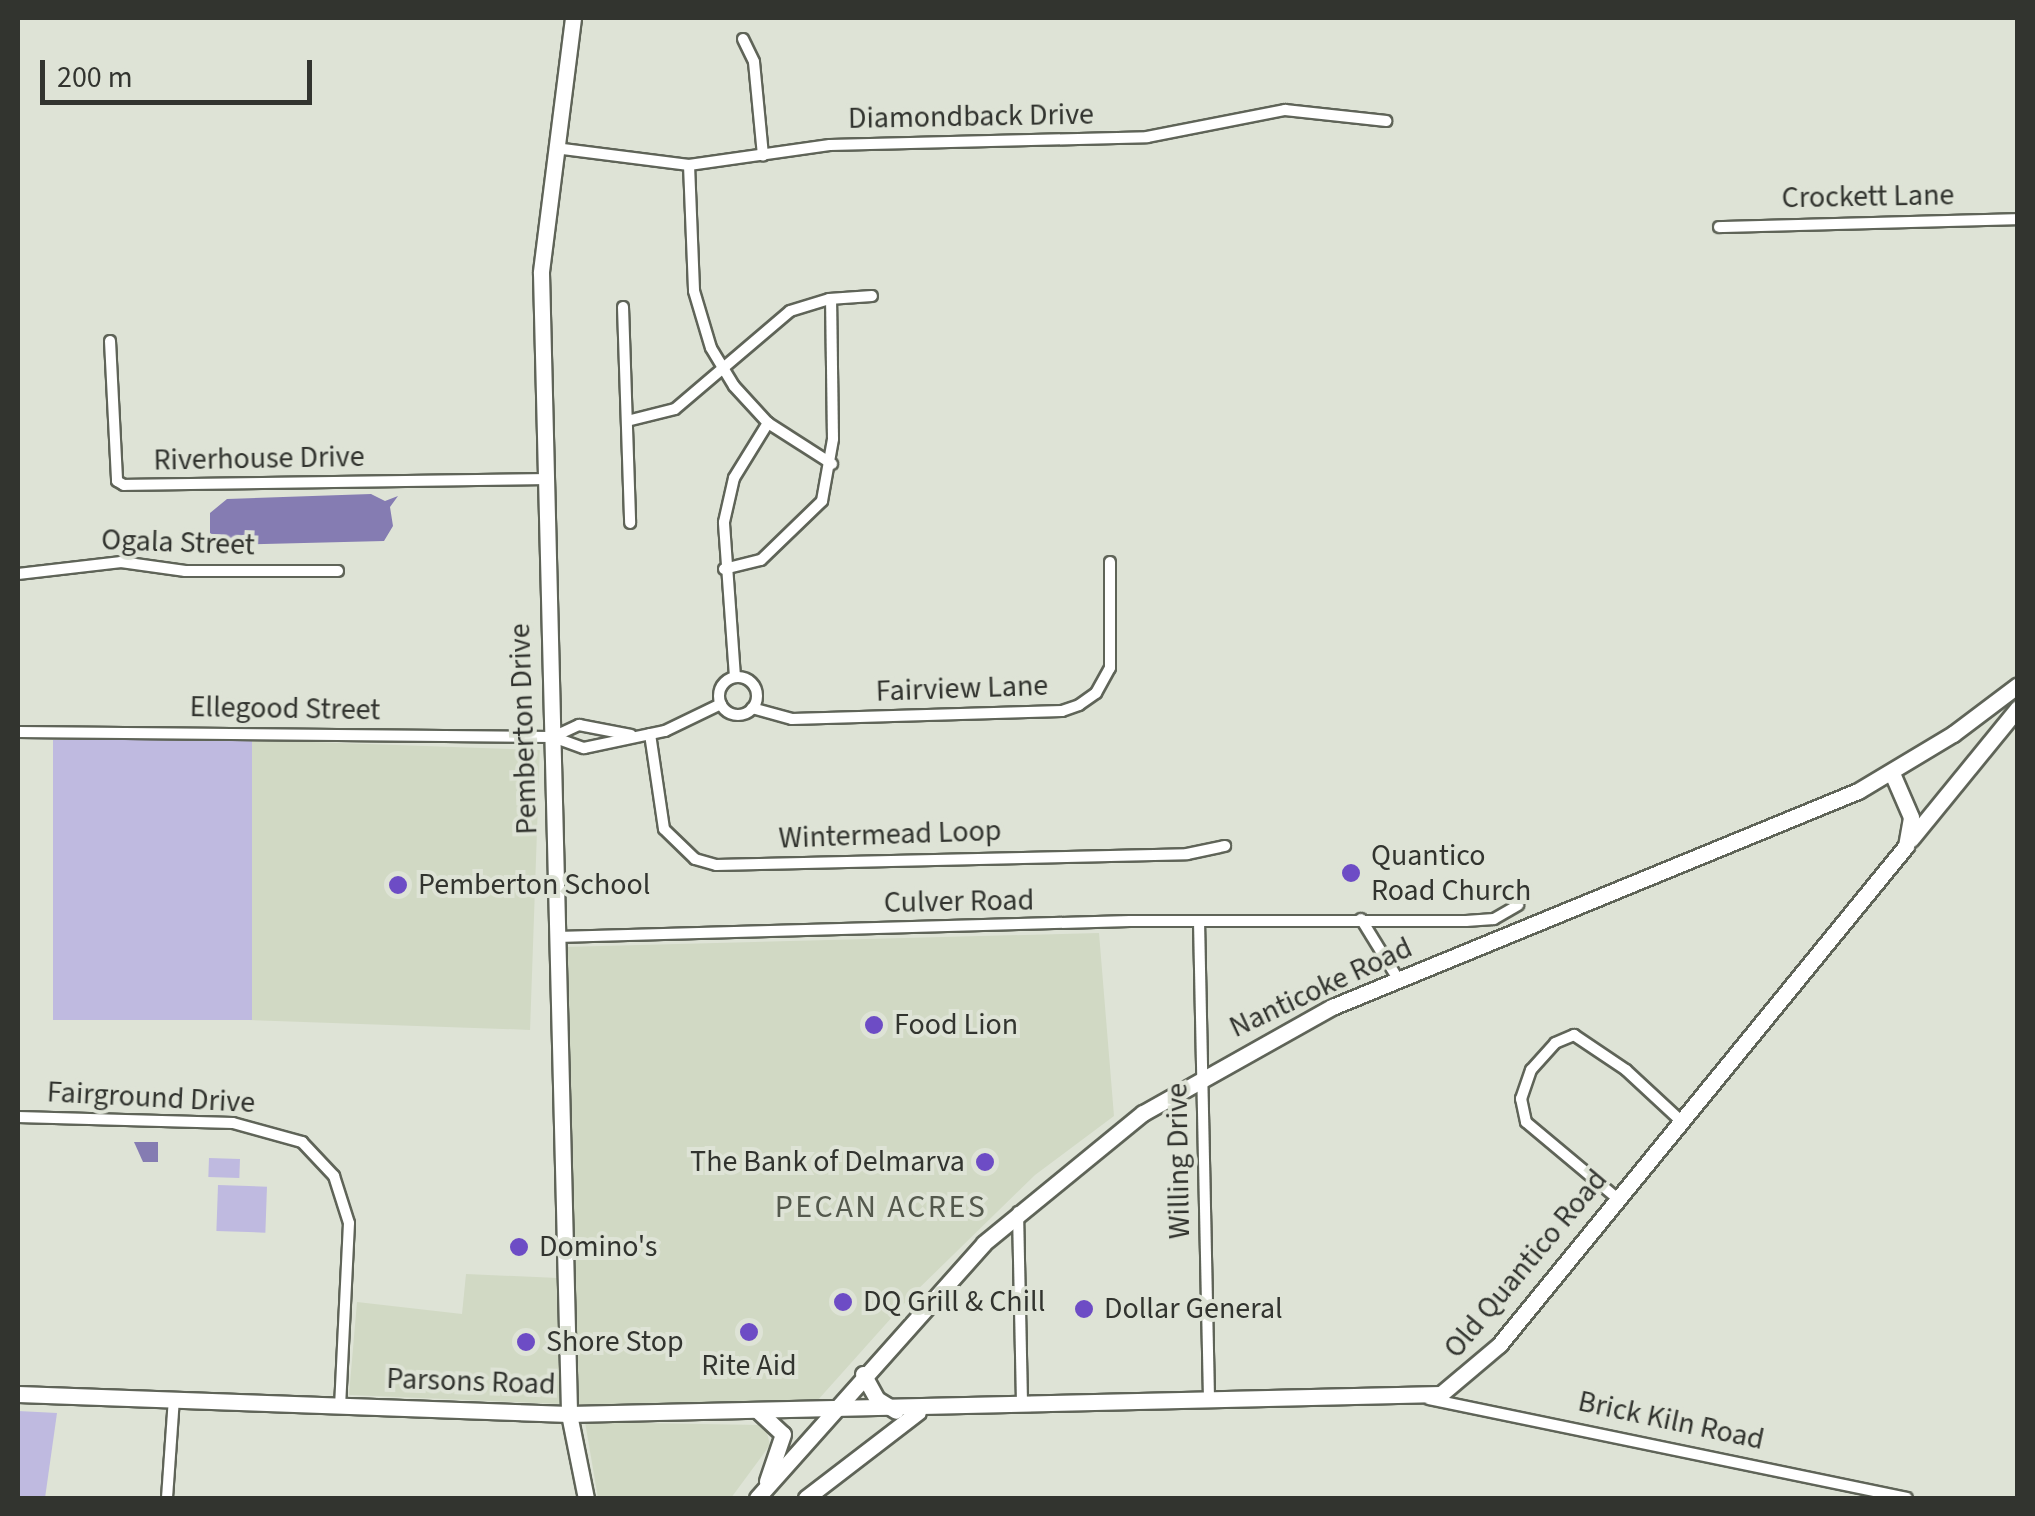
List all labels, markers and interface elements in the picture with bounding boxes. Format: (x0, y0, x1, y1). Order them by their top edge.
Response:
scale bar (45, 40, 318, 102)
text: 200 m (57, 56, 133, 99)
street label: Diamondback Drive (848, 97, 1094, 137)
street label: Crockett Lane (1781, 177, 1955, 217)
street label: Riverhouse Drive (153, 439, 365, 479)
street label: Ogala Street (101, 522, 255, 564)
street label: Pemberton Drive (502, 623, 546, 835)
street label: Fairview Lane (875, 668, 1049, 710)
street label: Ellegood Street (189, 689, 381, 729)
street label: Wintermead Loop (778, 813, 1002, 857)
place label: Quantico Road Church (1371, 838, 1531, 908)
marker: Quantico Road Church (1340, 862, 1362, 884)
place label: Pemberton School (418, 867, 650, 903)
marker: Pemberton School (387, 874, 409, 896)
street label: Culver Road (884, 883, 1034, 921)
street label: Nanticoke Road (1224, 930, 1418, 1046)
place label: Food Lion (894, 1007, 1018, 1043)
marker: Food Lion (863, 1014, 885, 1036)
street label: Fairground Drive (46, 1075, 256, 1121)
street label: Willing Drive (1160, 1083, 1198, 1239)
place label: The Bank of Delmarva (690, 1144, 965, 1180)
marker: The Bank of Delmarva (974, 1151, 996, 1173)
street label: Old Quantico Road (1437, 1162, 1615, 1366)
district label: PECAN ACRES (775, 1188, 987, 1226)
place label: Domino's (539, 1229, 657, 1265)
marker: Domino's (508, 1236, 530, 1258)
place label: DQ Grill & Chill (863, 1284, 1045, 1320)
marker: DQ Grill & Chill (832, 1291, 854, 1313)
place label: Dollar General (1104, 1291, 1283, 1327)
marker: Dollar General (1073, 1298, 1095, 1320)
marker: Rite Aid (738, 1321, 760, 1343)
place label: Shore Stop (546, 1324, 684, 1360)
marker: Shore Stop (515, 1331, 537, 1353)
place label: Rite Aid (701, 1348, 797, 1384)
street label: Parsons Road (386, 1361, 556, 1403)
street label: Brick Kiln Road (1575, 1384, 1767, 1458)

